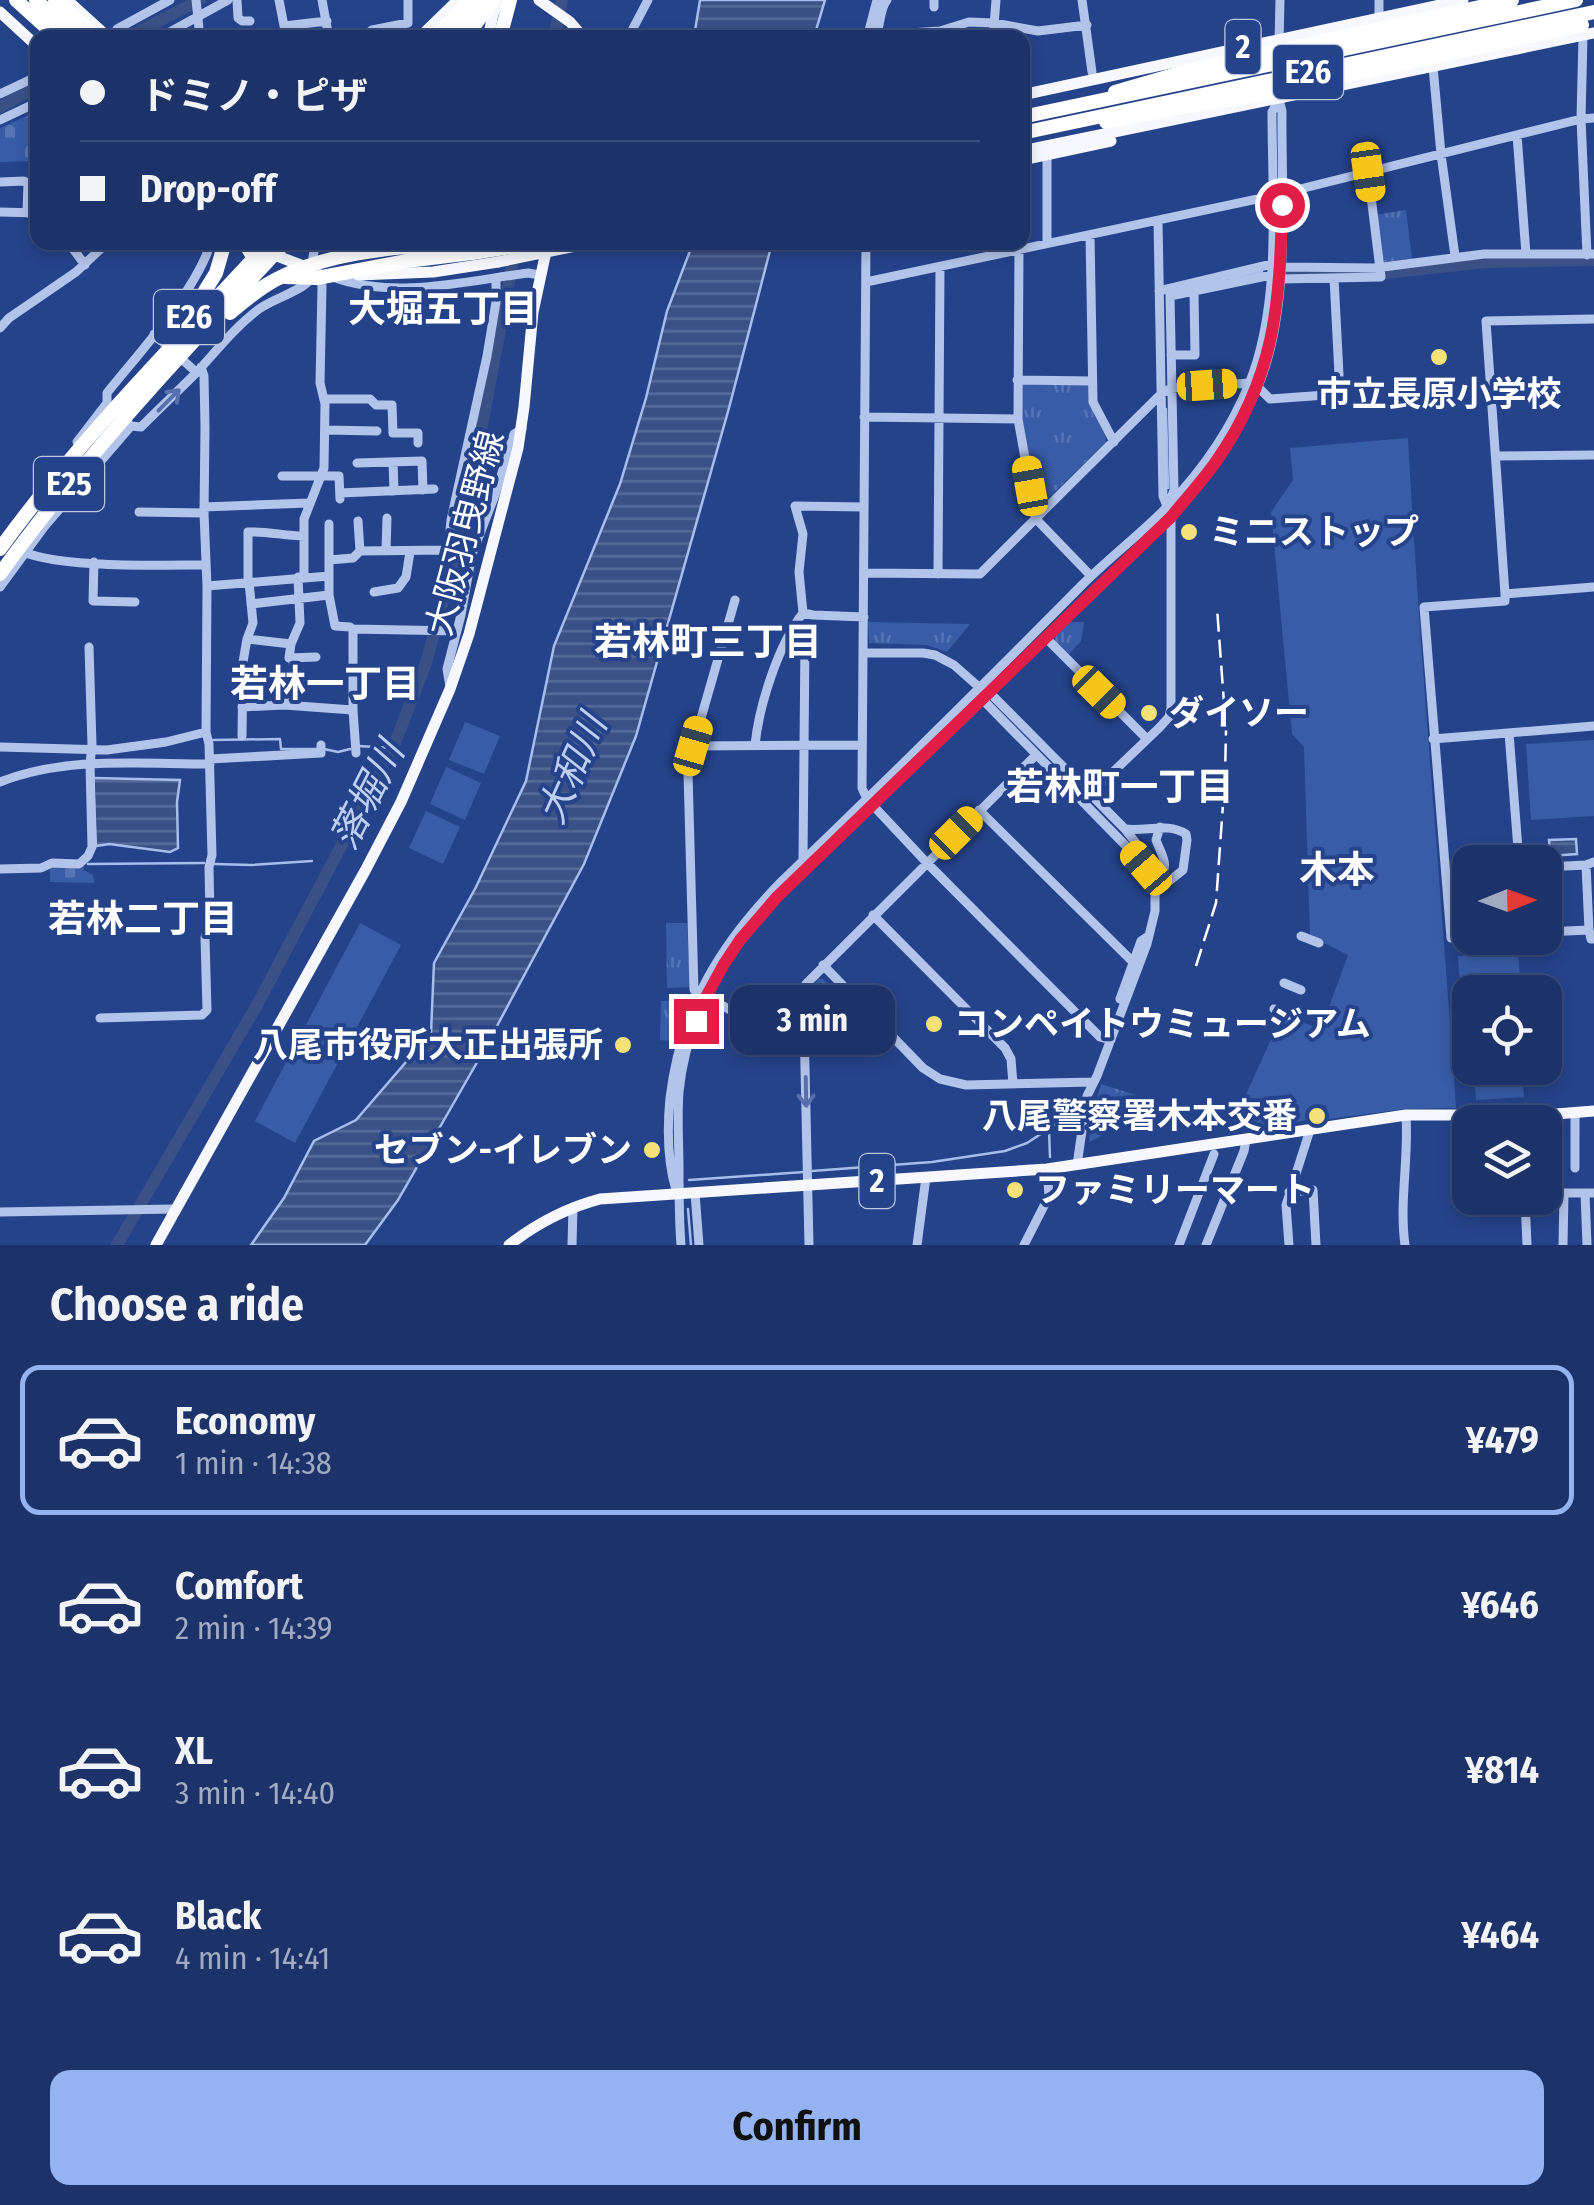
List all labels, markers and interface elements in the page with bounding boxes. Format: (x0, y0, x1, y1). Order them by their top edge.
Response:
road number: 2 (1226, 20, 1260, 74)
road number: E26 (1273, 45, 1343, 99)
text: ドミノ・ピザ (140, 73, 368, 119)
car (1349, 140, 1387, 204)
text: Drop-off (140, 166, 276, 212)
route start (1260, 183, 1305, 228)
district label: 大堀五丁目 (348, 286, 538, 332)
road number: E26 (154, 290, 224, 344)
marker: 市立長原小学校 (1428, 346, 1450, 368)
car (1176, 368, 1238, 402)
place label: 市立長原小学校 (1316, 373, 1562, 415)
one-way arrow (156, 388, 180, 412)
street label: 大阪羽曳野線 (418, 426, 512, 640)
car (1010, 454, 1050, 518)
road number: E25 (34, 457, 104, 511)
place label: ミニストップ (1209, 511, 1419, 553)
marker: ミニストップ (1178, 521, 1200, 543)
district label: 若林町三丁目 (594, 619, 822, 665)
car (1067, 660, 1131, 724)
district label: 若林一丁目 (230, 661, 420, 707)
place label: ダイソー (1169, 692, 1309, 734)
marker: ダイソー (1138, 702, 1160, 724)
water label: 大和川 (528, 704, 618, 830)
car (670, 713, 716, 779)
water label: 落堀川 (321, 730, 415, 856)
district label: 若林町一丁目 (1006, 764, 1234, 810)
car (924, 801, 988, 865)
car (1115, 836, 1177, 900)
north arrow (1452, 845, 1562, 955)
map controls (1452, 845, 1562, 1215)
district label: 木本 (1299, 847, 1375, 893)
district label: 若林二丁目 (48, 896, 238, 942)
button: locate (1452, 975, 1562, 1085)
callout: 3 min (731, 986, 896, 1056)
route end (674, 999, 719, 1044)
text: 3 min (777, 1001, 848, 1039)
place label: コンペイトウミュージアム (954, 1003, 1371, 1045)
marker: コンペイトウミュージアム (923, 1013, 945, 1035)
place label: 八尾市役所大正出張所 (253, 1024, 603, 1066)
marker: 八尾市役所大正出張所 (612, 1034, 634, 1056)
one-way arrow (796, 1076, 815, 1108)
place label: 八尾警察署木本交番 (982, 1095, 1297, 1137)
marker: 八尾警察署木本交番 (1306, 1105, 1328, 1127)
button: layers (1452, 1105, 1562, 1215)
place label: セブン-イレブン (374, 1129, 632, 1171)
marker: セブン-イレブン (641, 1139, 663, 1161)
road number: 2 (860, 1154, 894, 1208)
place label: ファミリーマート (1035, 1169, 1315, 1211)
marker: ファミリーマート (1004, 1179, 1026, 1201)
text: Choose a ride (50, 1278, 304, 1332)
icon: car (55, 1395, 145, 1485)
text: Economy (175, 1398, 315, 1444)
text: ¥479 (1466, 1417, 1539, 1463)
text: 1 min · 14:38 (175, 1444, 332, 1482)
icon: car (55, 1560, 145, 1650)
text: Comfort (175, 1563, 303, 1609)
text: ¥646 (1461, 1582, 1539, 1628)
text: 2 min · 14:39 (175, 1609, 333, 1647)
icon: car (55, 1725, 145, 1815)
text: XL (175, 1728, 213, 1774)
text: ¥814 (1465, 1747, 1539, 1793)
text: 3 min · 14:40 (175, 1774, 335, 1812)
icon: car (55, 1890, 145, 1980)
text: Black (175, 1893, 261, 1939)
text: ¥464 (1461, 1912, 1539, 1958)
text: 4 min · 14:41 (175, 1939, 330, 1977)
button: Confirm (50, 2070, 1544, 2185)

